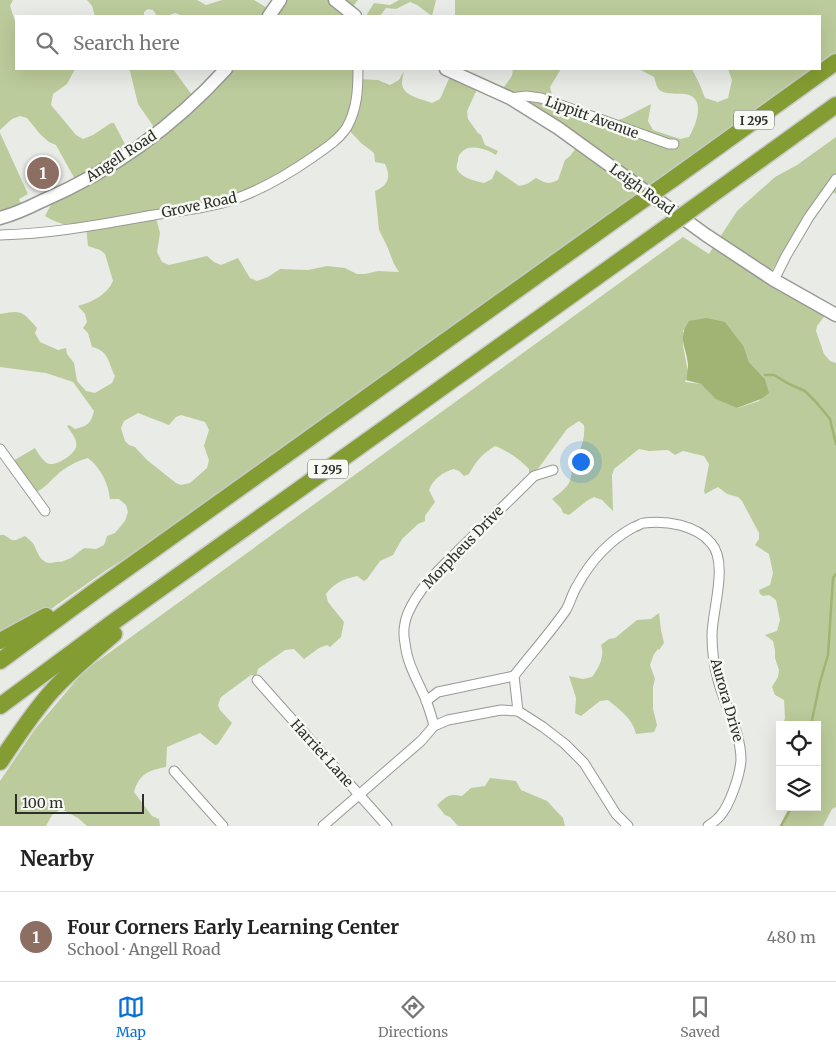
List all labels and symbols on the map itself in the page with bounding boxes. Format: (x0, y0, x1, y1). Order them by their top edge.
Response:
street label: Lippitt Avenue (543, 92, 641, 142)
road number: I 295 (734, 110, 774, 130)
street label: Angell Road (81, 126, 160, 186)
pin: 1 (27, 154, 59, 192)
street label: Leigh Road (606, 160, 678, 219)
street label: Grove Road (160, 188, 239, 222)
your location (568, 449, 594, 475)
road number: I 295 (308, 459, 348, 478)
street label: Morpheus Drive (419, 502, 507, 592)
street label: Aurora Drive (706, 655, 747, 744)
street label: Harriet Lane (287, 715, 357, 791)
scale bar (15, 791, 144, 814)

